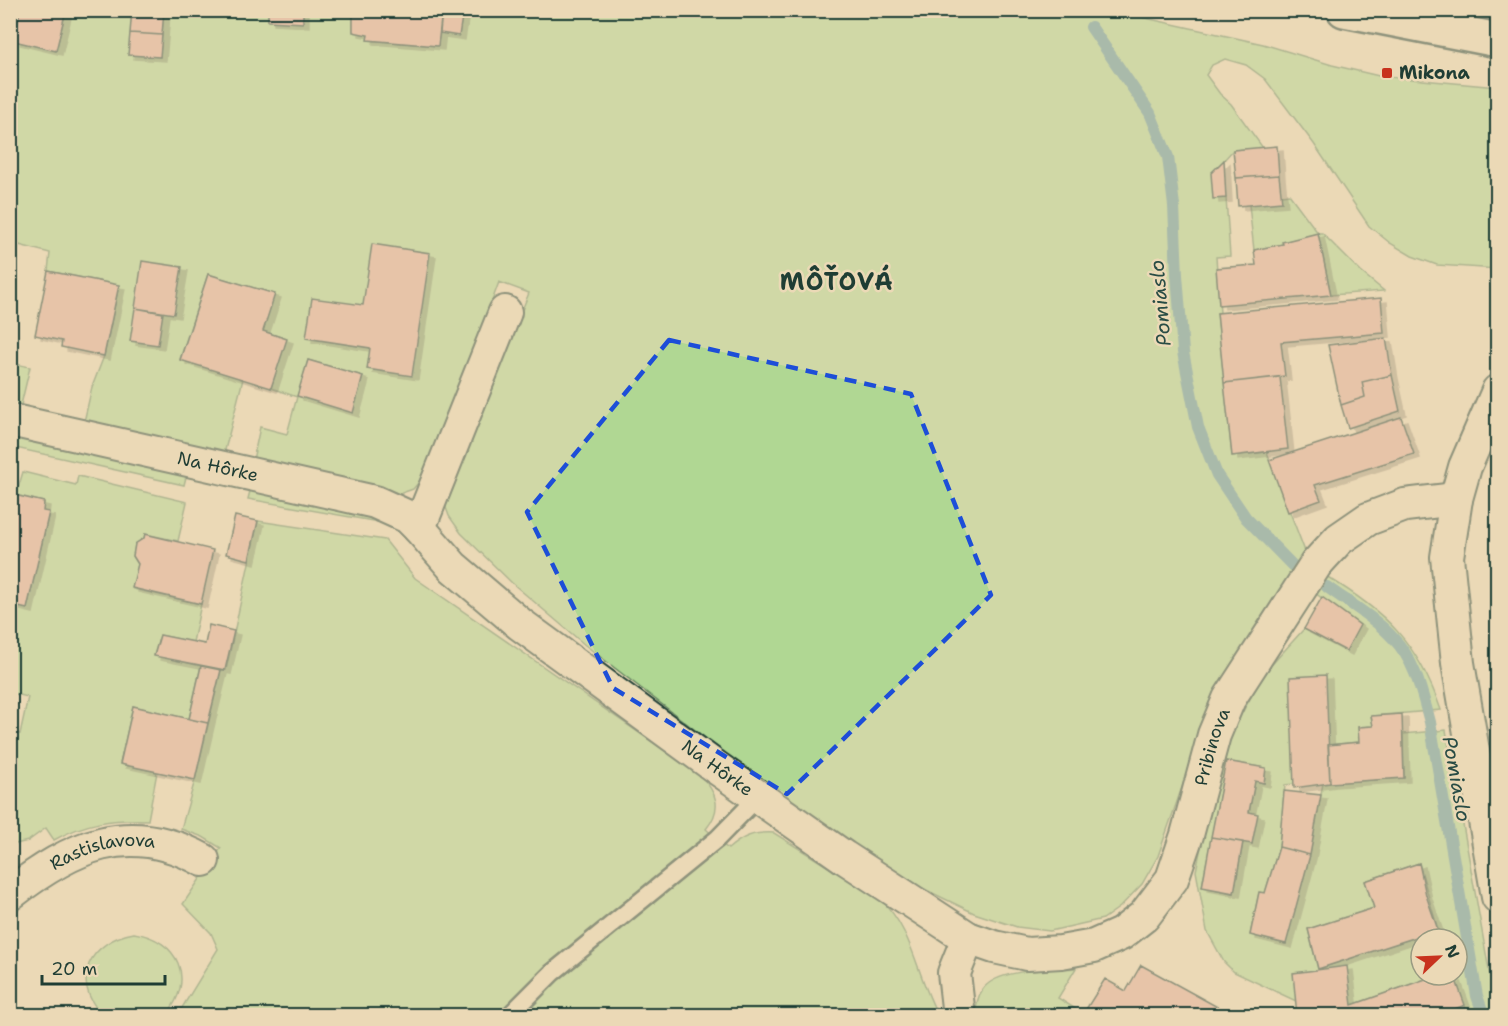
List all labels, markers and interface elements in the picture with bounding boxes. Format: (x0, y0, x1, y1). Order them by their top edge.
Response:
place label: Mikona (1399, 61, 1471, 85)
marker: Mikona (1380, 66, 1394, 80)
water label: Pomiaslo (1143, 259, 1177, 347)
district label: MÔŤOVÁ (780, 264, 894, 298)
street label: Na Hôrke (175, 446, 261, 487)
street label: Pribinova (1189, 704, 1236, 789)
street label: Na Hôrke (677, 734, 758, 802)
water label: Pomiaslo (1437, 734, 1477, 824)
street label: Rastislavova (45, 828, 157, 876)
north arrow (1409, 927, 1469, 987)
text: N (1440, 941, 1464, 961)
scale bar (42, 948, 165, 986)
text: 20 m (51, 957, 97, 981)

